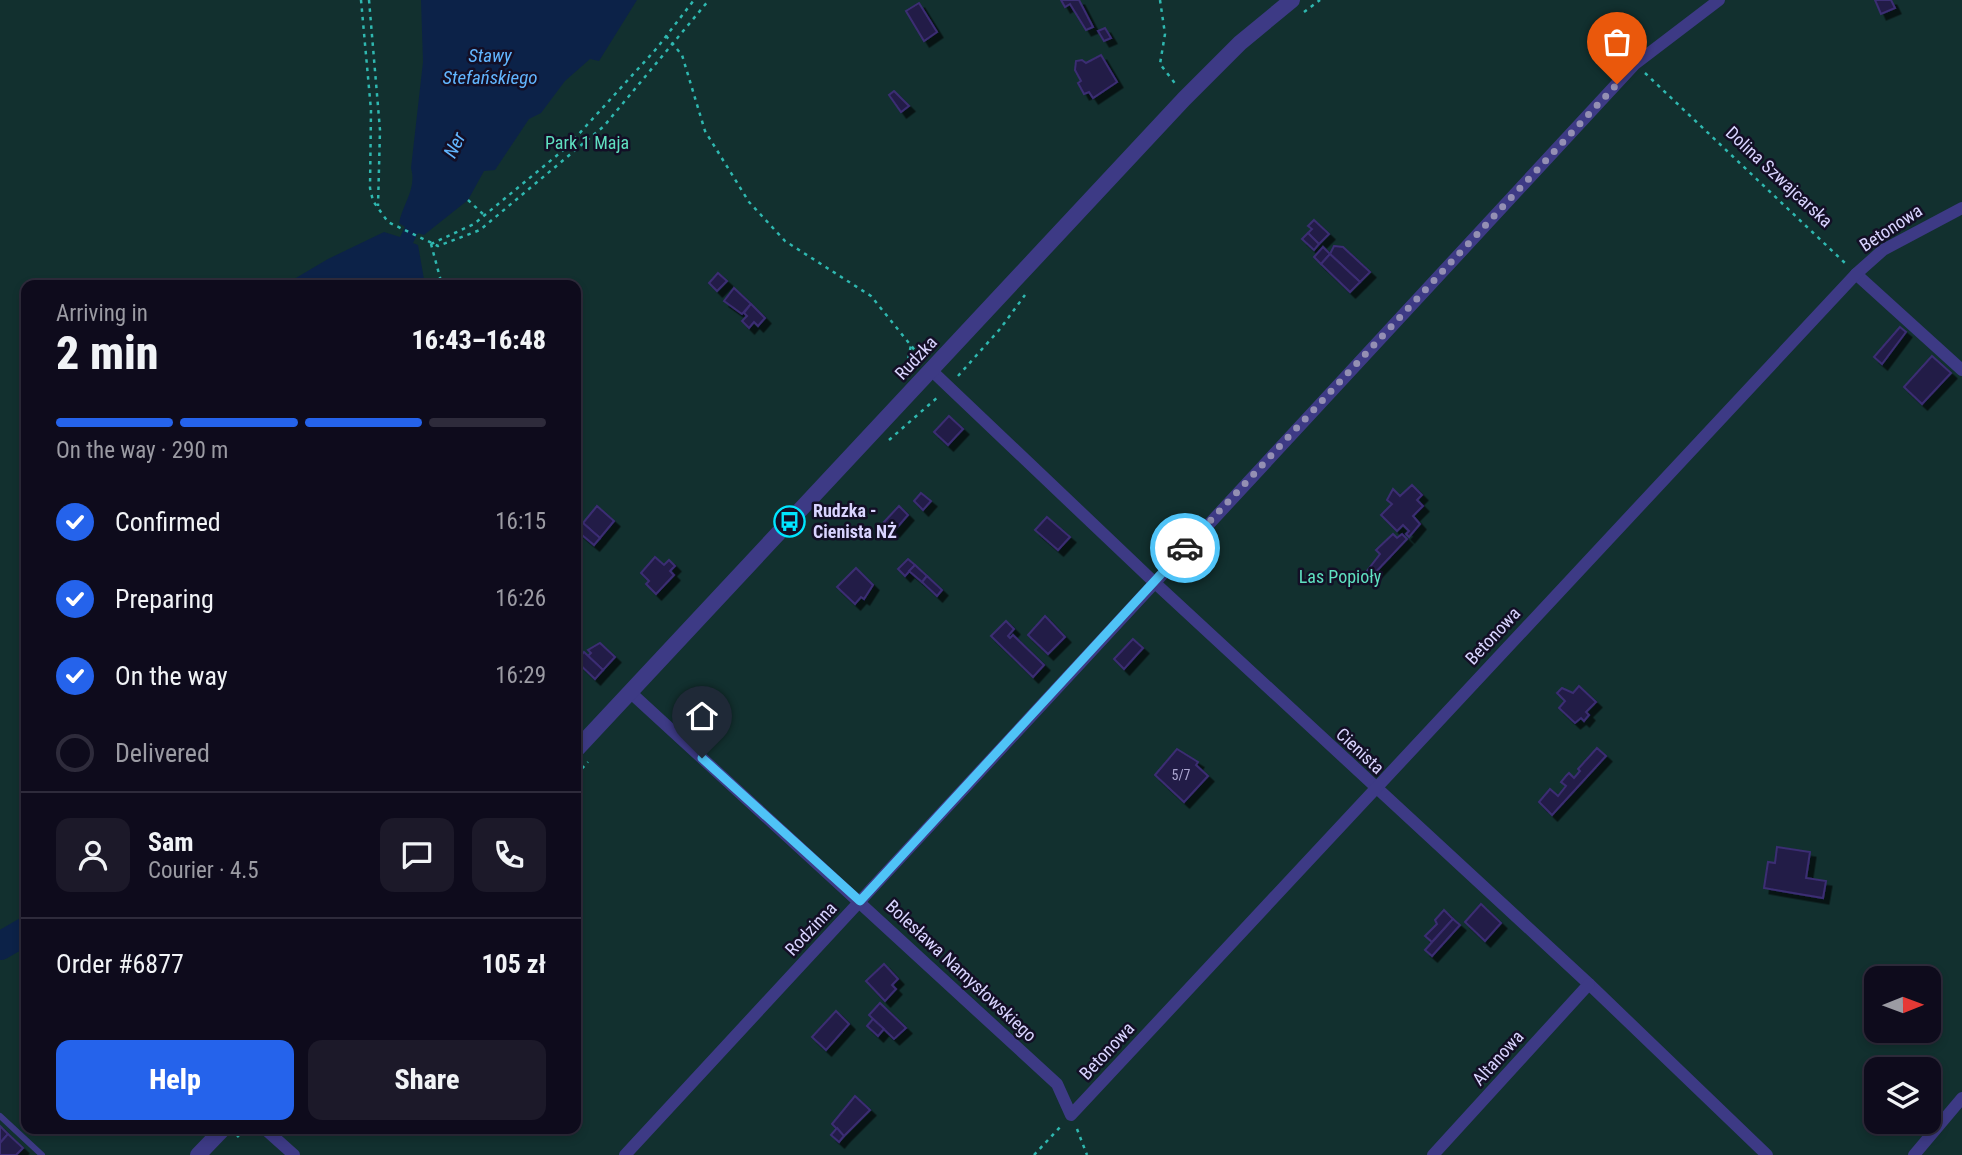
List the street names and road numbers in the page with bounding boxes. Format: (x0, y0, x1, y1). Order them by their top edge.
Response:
street label: Dolina Szwajcarska (1722, 122, 1837, 231)
street label: Betonowa (1855, 200, 1926, 256)
street label: Rudzka (890, 332, 941, 384)
street label: Betonowa (1461, 603, 1524, 669)
street label: Cienista (1332, 723, 1389, 778)
street label: Bolesława Namysłowskiego (882, 895, 1041, 1046)
street label: Rodzinna (781, 898, 841, 960)
street label: Betonowa (1075, 1018, 1138, 1084)
street label: Altanowa (1468, 1026, 1528, 1089)

